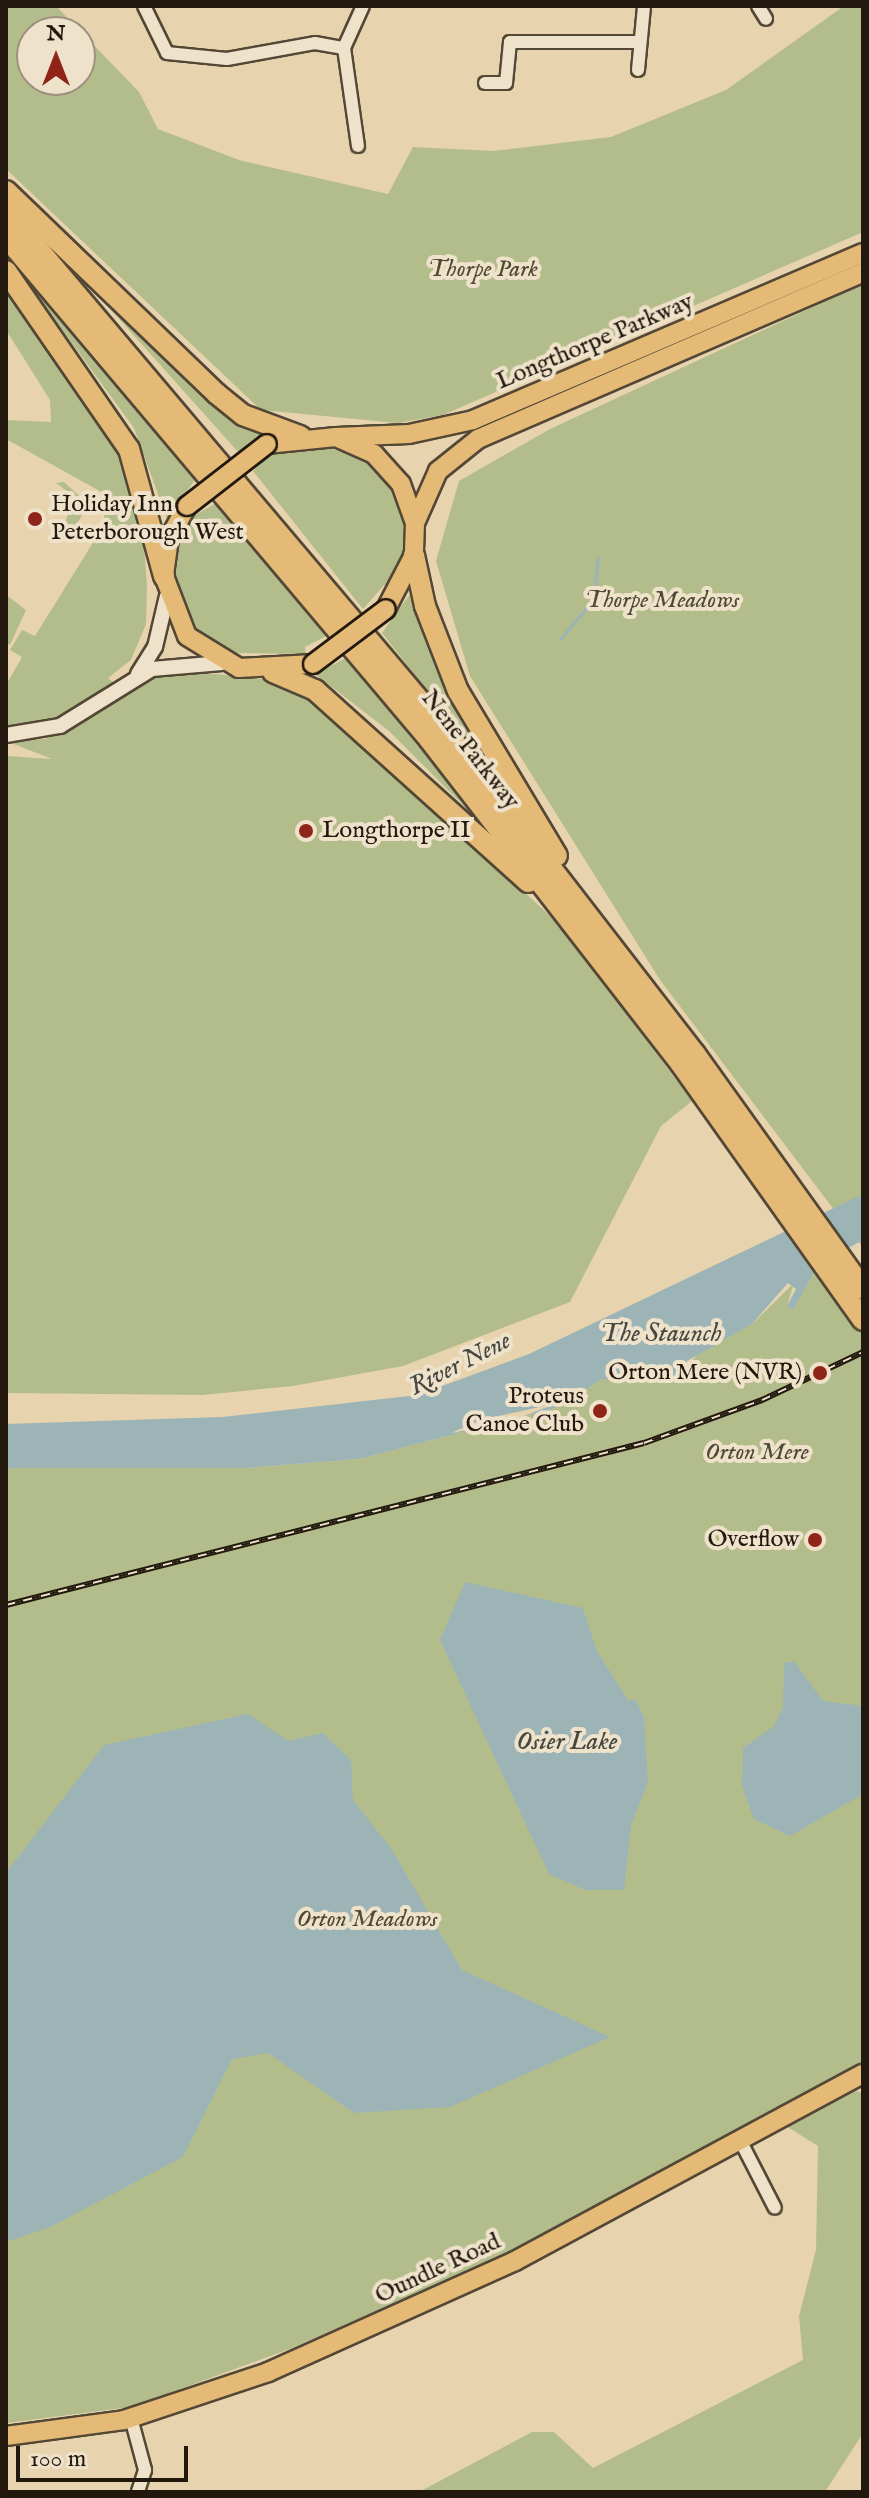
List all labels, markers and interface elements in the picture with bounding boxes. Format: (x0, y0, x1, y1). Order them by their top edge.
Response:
north arrow (16, 16, 96, 96)
text: N (46, 20, 66, 48)
park label: Thorpe Park (428, 256, 538, 284)
street label: Longthorpe Parkway (492, 288, 698, 396)
place label: Holiday Inn Peterborough West (51, 491, 244, 547)
marker: Holiday Inn Peterborough West (26, 510, 44, 528)
park label: Thorpe Meadows (585, 587, 739, 615)
street label: Nene Parkway (415, 685, 525, 815)
place label: Longthorpe II (322, 817, 471, 845)
marker: Longthorpe II (297, 822, 315, 840)
water label: The Staunch (600, 1318, 722, 1350)
water label: River Nene (404, 1325, 516, 1403)
place label: Orton Mere (NVR) (608, 1359, 802, 1387)
marker: Orton Mere (NVR) (809, 1362, 831, 1384)
place label: Proteus Canoe Club (466, 1383, 584, 1439)
marker: Proteus Canoe Club (591, 1402, 609, 1420)
park label: Orton Mere (705, 1439, 809, 1467)
place label: Overflow (707, 1526, 799, 1554)
marker: Overflow (806, 1531, 824, 1549)
water label: Osier Lake (517, 1726, 617, 1758)
park label: Orton Meadows (297, 1906, 437, 1934)
street label: Oundle Road (371, 2227, 505, 2311)
scale bar (20, 2430, 192, 2480)
text: 100 m (30, 2444, 86, 2475)

